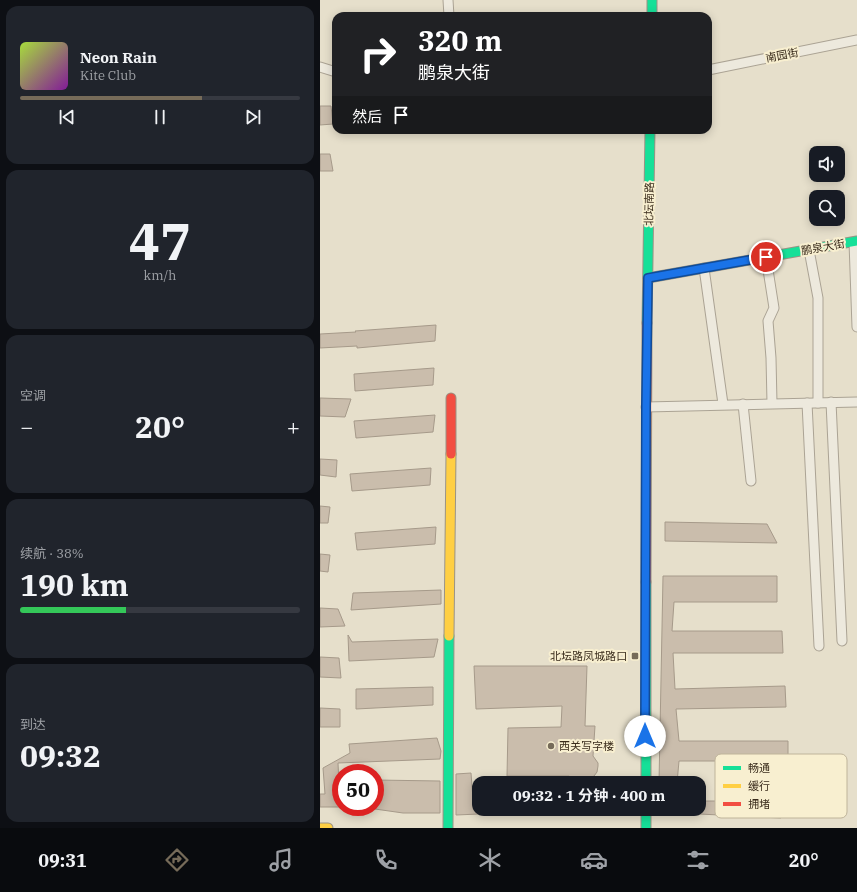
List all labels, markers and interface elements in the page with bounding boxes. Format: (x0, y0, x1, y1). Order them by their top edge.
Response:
text: 320 m (418, 22, 502, 59)
icon: right (352, 28, 404, 80)
street label: 南园街 (764, 45, 800, 65)
text: Neon Rain (80, 48, 157, 67)
text: 鹏泉大街 (418, 61, 490, 84)
text: Kite Club (80, 67, 136, 84)
icon: arrive (390, 104, 412, 126)
icon: previous (56, 106, 78, 128)
icon: pause (149, 106, 171, 128)
icon: next (242, 106, 264, 128)
text: 然后 (352, 107, 382, 126)
map controls (809, 146, 845, 226)
button: sound (809, 146, 845, 182)
street label: 北坛南路 (642, 182, 656, 226)
button: search (809, 190, 845, 226)
text: 47 (129, 207, 191, 274)
street label: 鹏泉大街 (800, 236, 846, 258)
pin (749, 240, 783, 274)
icon: arrive (755, 246, 777, 268)
text: km/h (144, 267, 176, 284)
text: 空调 (20, 387, 46, 404)
text: 20° (135, 407, 185, 446)
text: − (20, 412, 33, 441)
text: + (287, 412, 300, 441)
text: 续航 · 38% (20, 545, 84, 562)
text: 190 km (20, 565, 129, 604)
place label: 北坛路凤城路口 (550, 649, 627, 663)
marker: 北坛路凤城路口 (630, 651, 640, 661)
position arrow (624, 715, 666, 757)
text: 到达 (20, 716, 46, 733)
text: 09:32 (20, 736, 101, 775)
place label: 西关写字楼 (559, 739, 614, 753)
marker: 西关写字楼 (546, 741, 556, 751)
legend (715, 754, 847, 818)
text: 畅通 (748, 761, 770, 775)
speed limit sign: 50 (332, 764, 384, 816)
text: 缓行 (748, 779, 770, 793)
text: 09:32 · 1 分钟 · 400 m (513, 786, 665, 805)
text: 拥堵 (748, 797, 770, 811)
icon: directions (163, 846, 191, 874)
icon: music (267, 846, 295, 874)
icon: phone (372, 846, 400, 874)
icon: climate (476, 846, 504, 874)
icon: car (580, 846, 608, 874)
icon: filters (684, 846, 712, 874)
text: 09:31 (38, 849, 87, 872)
text: 20° (789, 849, 819, 872)

